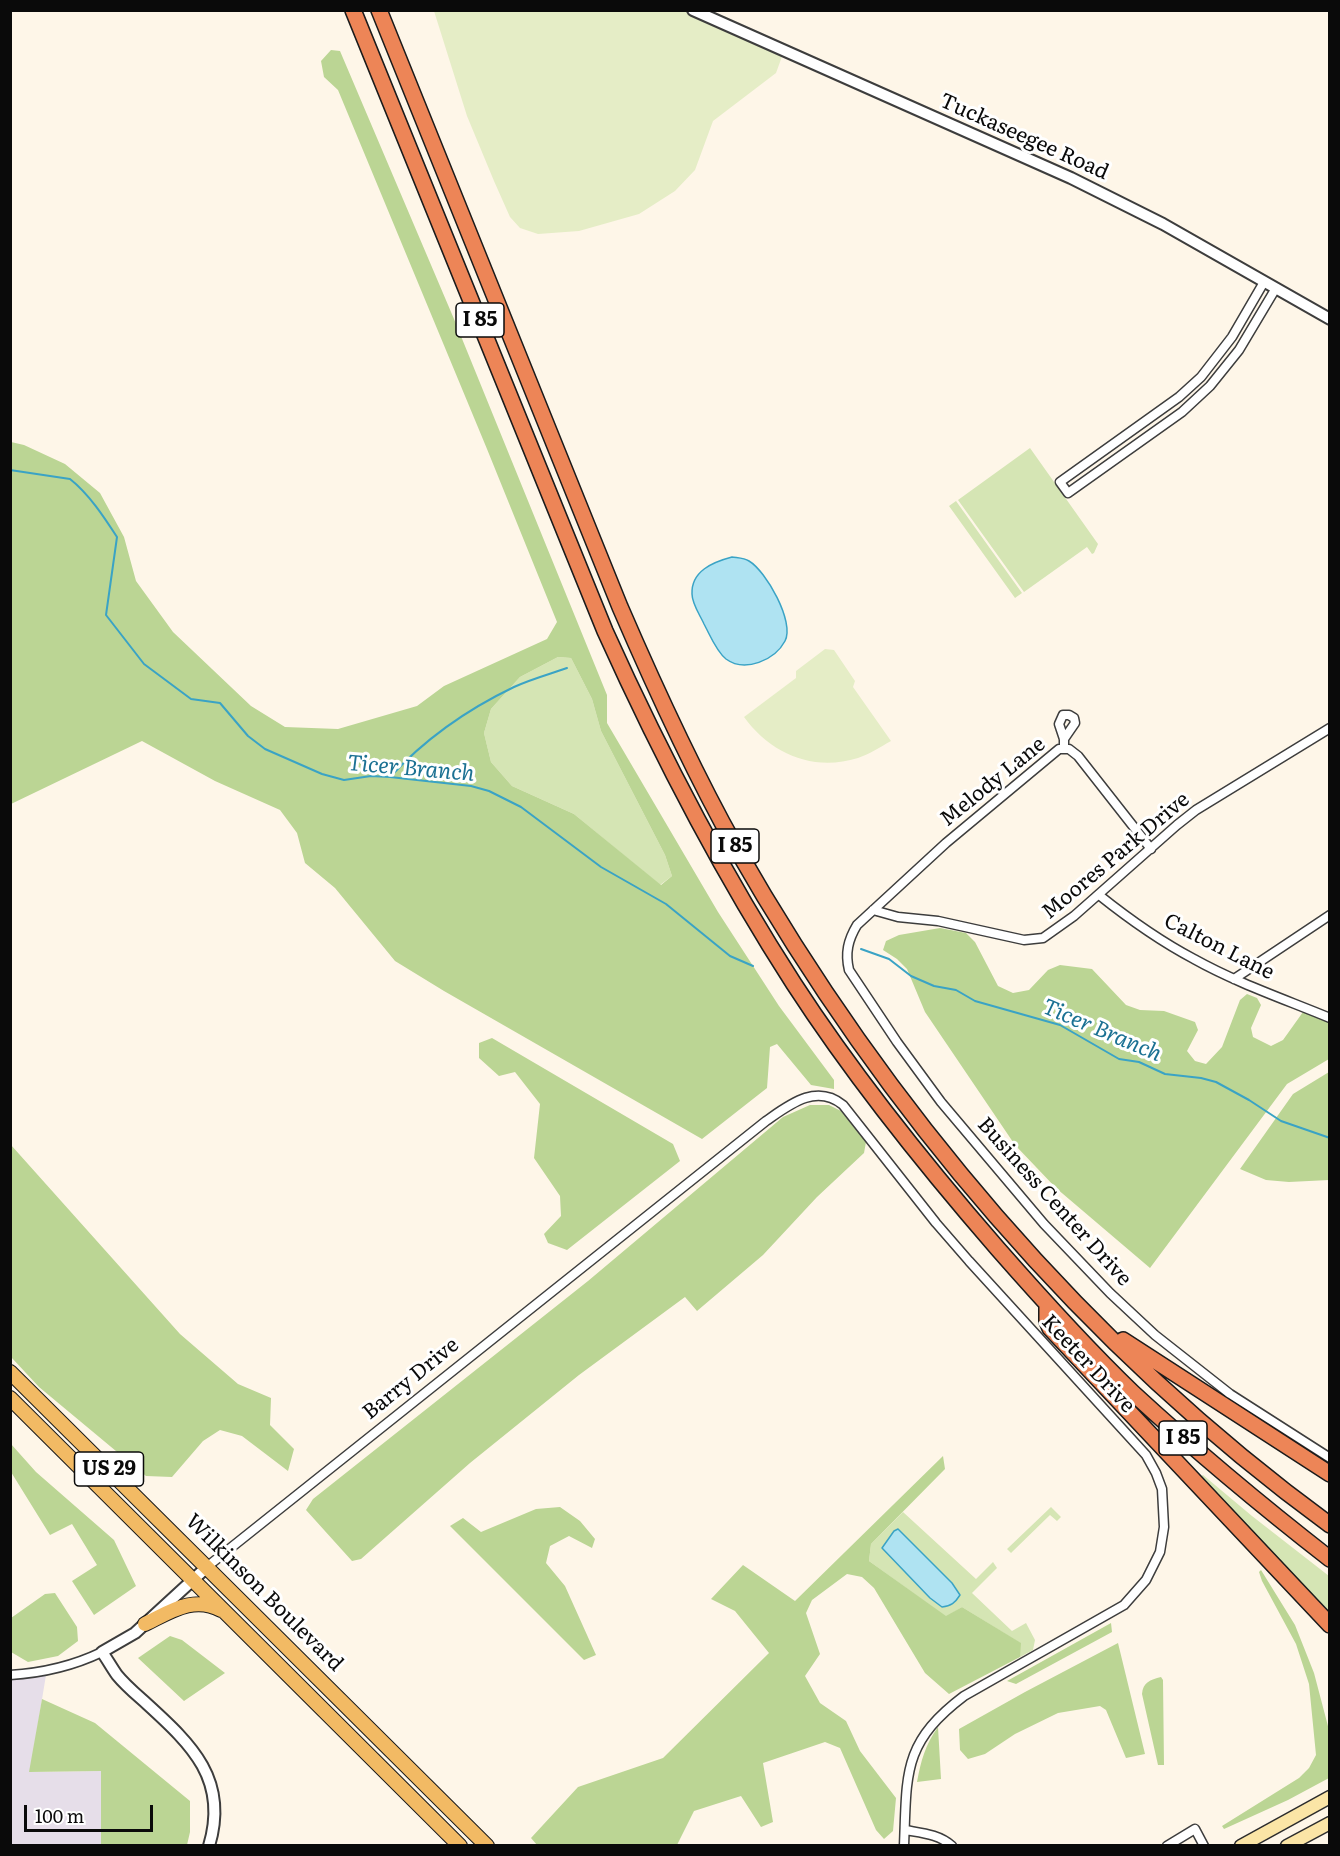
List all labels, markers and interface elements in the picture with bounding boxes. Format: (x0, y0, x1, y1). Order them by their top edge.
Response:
street label: Tuckaseegee Road (936, 88, 1112, 186)
road number: I 85 (456, 303, 504, 337)
street label: Melody Lane (935, 732, 1051, 832)
water label: Ticer Branch (347, 750, 475, 788)
street label: Moores Park Drive (1037, 787, 1195, 925)
road number: I 85 (711, 829, 759, 863)
street label: Calton Lane (1160, 908, 1278, 986)
water label: Ticer Branch (1039, 994, 1165, 1068)
street label: Business Center Drive (972, 1112, 1136, 1292)
street label: Keeter Drive (1036, 1310, 1140, 1418)
street label: Barry Drive (358, 1333, 464, 1425)
road number: I 85 (1159, 1421, 1207, 1455)
road number: US 29 (74, 1452, 144, 1486)
street label: Wilkinson Boulevard (180, 1509, 348, 1677)
scale bar (27, 1793, 156, 1831)
text: 100 m (35, 1802, 84, 1829)

